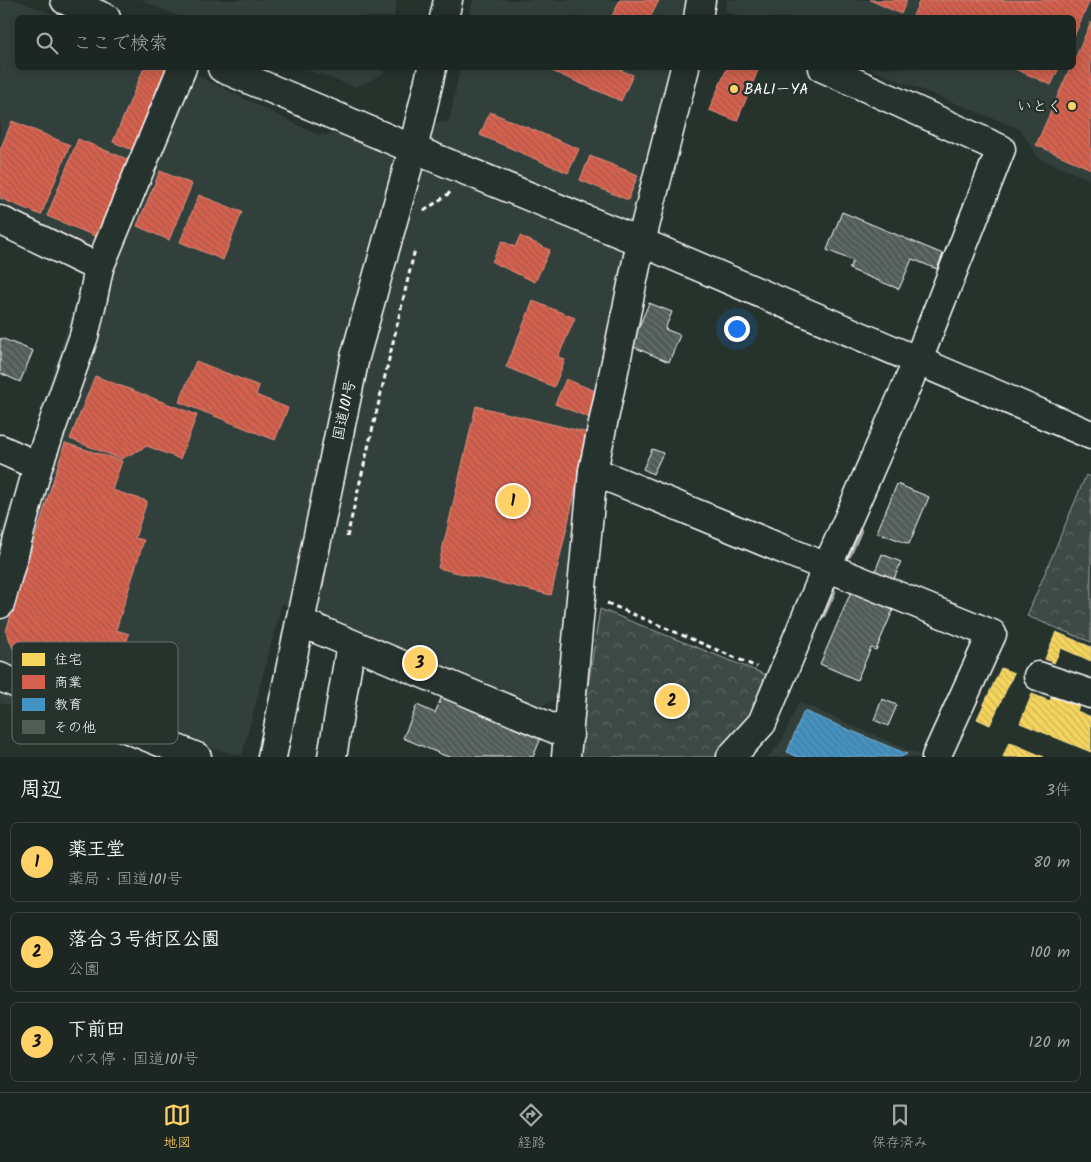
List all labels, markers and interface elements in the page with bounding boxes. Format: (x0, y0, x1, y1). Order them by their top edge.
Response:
search box (15, 15, 1076, 70)
icon: search (33, 29, 61, 57)
text: ここで検索 (73, 29, 168, 59)
place label: BALIーYA (744, 78, 808, 102)
marker: BALIーYA (728, 83, 740, 95)
place label: いとく (1017, 95, 1062, 119)
marker: いとく (1066, 100, 1078, 112)
your location (724, 316, 750, 342)
street label: 国道101号 (327, 377, 363, 443)
pin: 1 (497, 482, 529, 520)
legend (12, 642, 178, 744)
pin: 3 (404, 644, 436, 682)
text: 住宅 (54, 649, 82, 671)
text: 商業 (54, 672, 82, 694)
pin: 2 (656, 682, 688, 720)
text: 教育 (54, 694, 82, 716)
text: その他 (54, 717, 96, 739)
text: 周辺 (20, 774, 62, 807)
text: 3件 (1046, 778, 1071, 803)
text: 薬王堂 (68, 835, 125, 865)
text: 1 (35, 850, 39, 875)
text: 80 m (1033, 850, 1070, 875)
text: 薬局 · 国道101号 (68, 867, 183, 892)
text: 落合３号街区公園 (68, 925, 220, 955)
text: 2 (32, 940, 42, 965)
text: 100 m (1030, 940, 1070, 965)
text: 公園 (68, 957, 100, 982)
text: 下前田 (68, 1015, 125, 1045)
text: 3 (33, 1030, 41, 1055)
text: 120 m (1029, 1030, 1070, 1055)
text: バス停 · 国道101号 (68, 1047, 199, 1072)
tab: 地図 (163, 1101, 191, 1154)
tab: 経路 (517, 1101, 545, 1154)
tab: 保存済み (872, 1101, 928, 1154)

